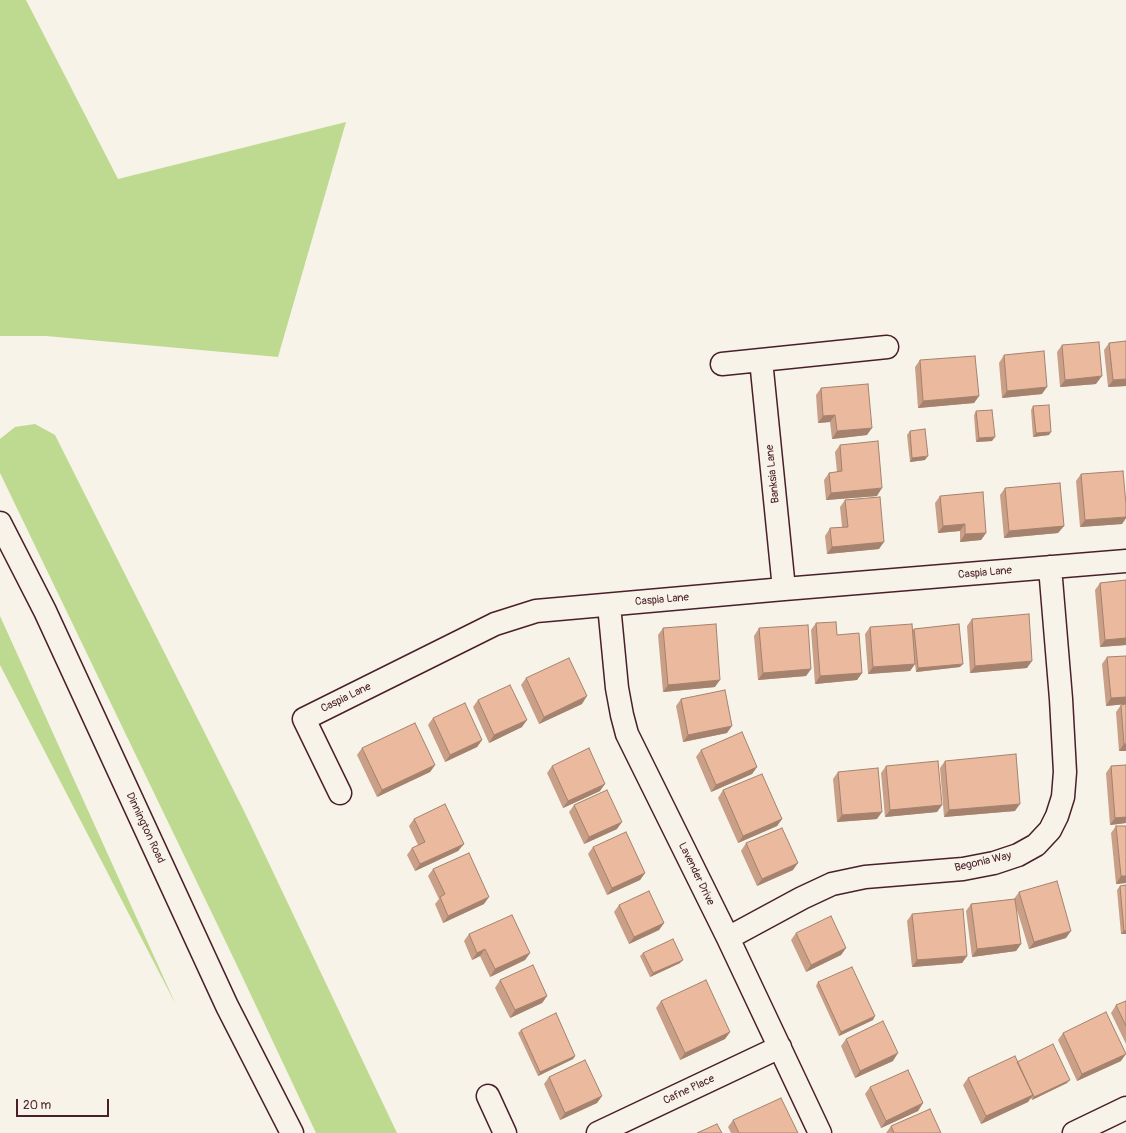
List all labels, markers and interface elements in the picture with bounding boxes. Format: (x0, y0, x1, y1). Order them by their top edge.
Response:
street label: Banksia Lane (763, 444, 783, 504)
street label: Caspia Lane (957, 564, 1013, 582)
street label: Caspia Lane (634, 591, 690, 609)
street label: Caspia Lane (319, 680, 373, 716)
street label: Dinnington Road (123, 791, 167, 865)
street label: Lavender Drive (675, 840, 717, 908)
street label: Begonia Way (953, 849, 1013, 875)
street label: Cafne Place (661, 1072, 717, 1108)
scale bar (18, 1091, 111, 1117)
text: 20 m (23, 1098, 51, 1113)

